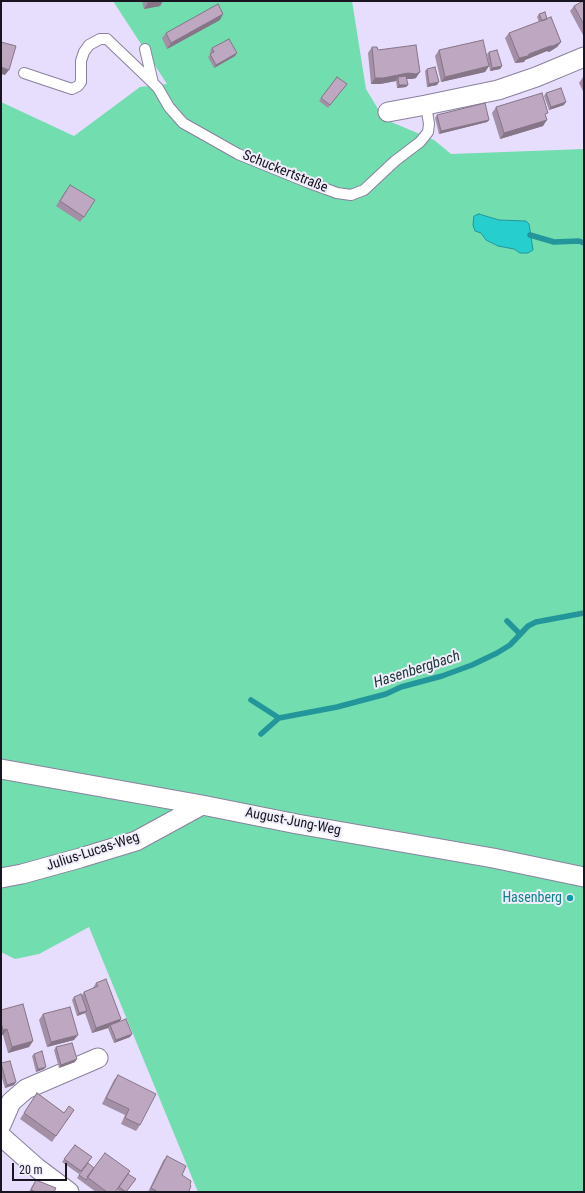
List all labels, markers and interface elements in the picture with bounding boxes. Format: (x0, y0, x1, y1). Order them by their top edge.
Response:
street label: Schuckertstraße (240, 147, 330, 197)
water label: Hasenbergbach (371, 648, 463, 692)
street label: August-Jung-Weg (244, 804, 342, 840)
street label: Julius-Lucas-Weg (44, 829, 142, 875)
place label: Hasenberg (502, 890, 562, 906)
marker: Hasenberg (565, 893, 575, 903)
scale bar (14, 1155, 69, 1181)
text: 20 m (19, 1163, 43, 1177)

